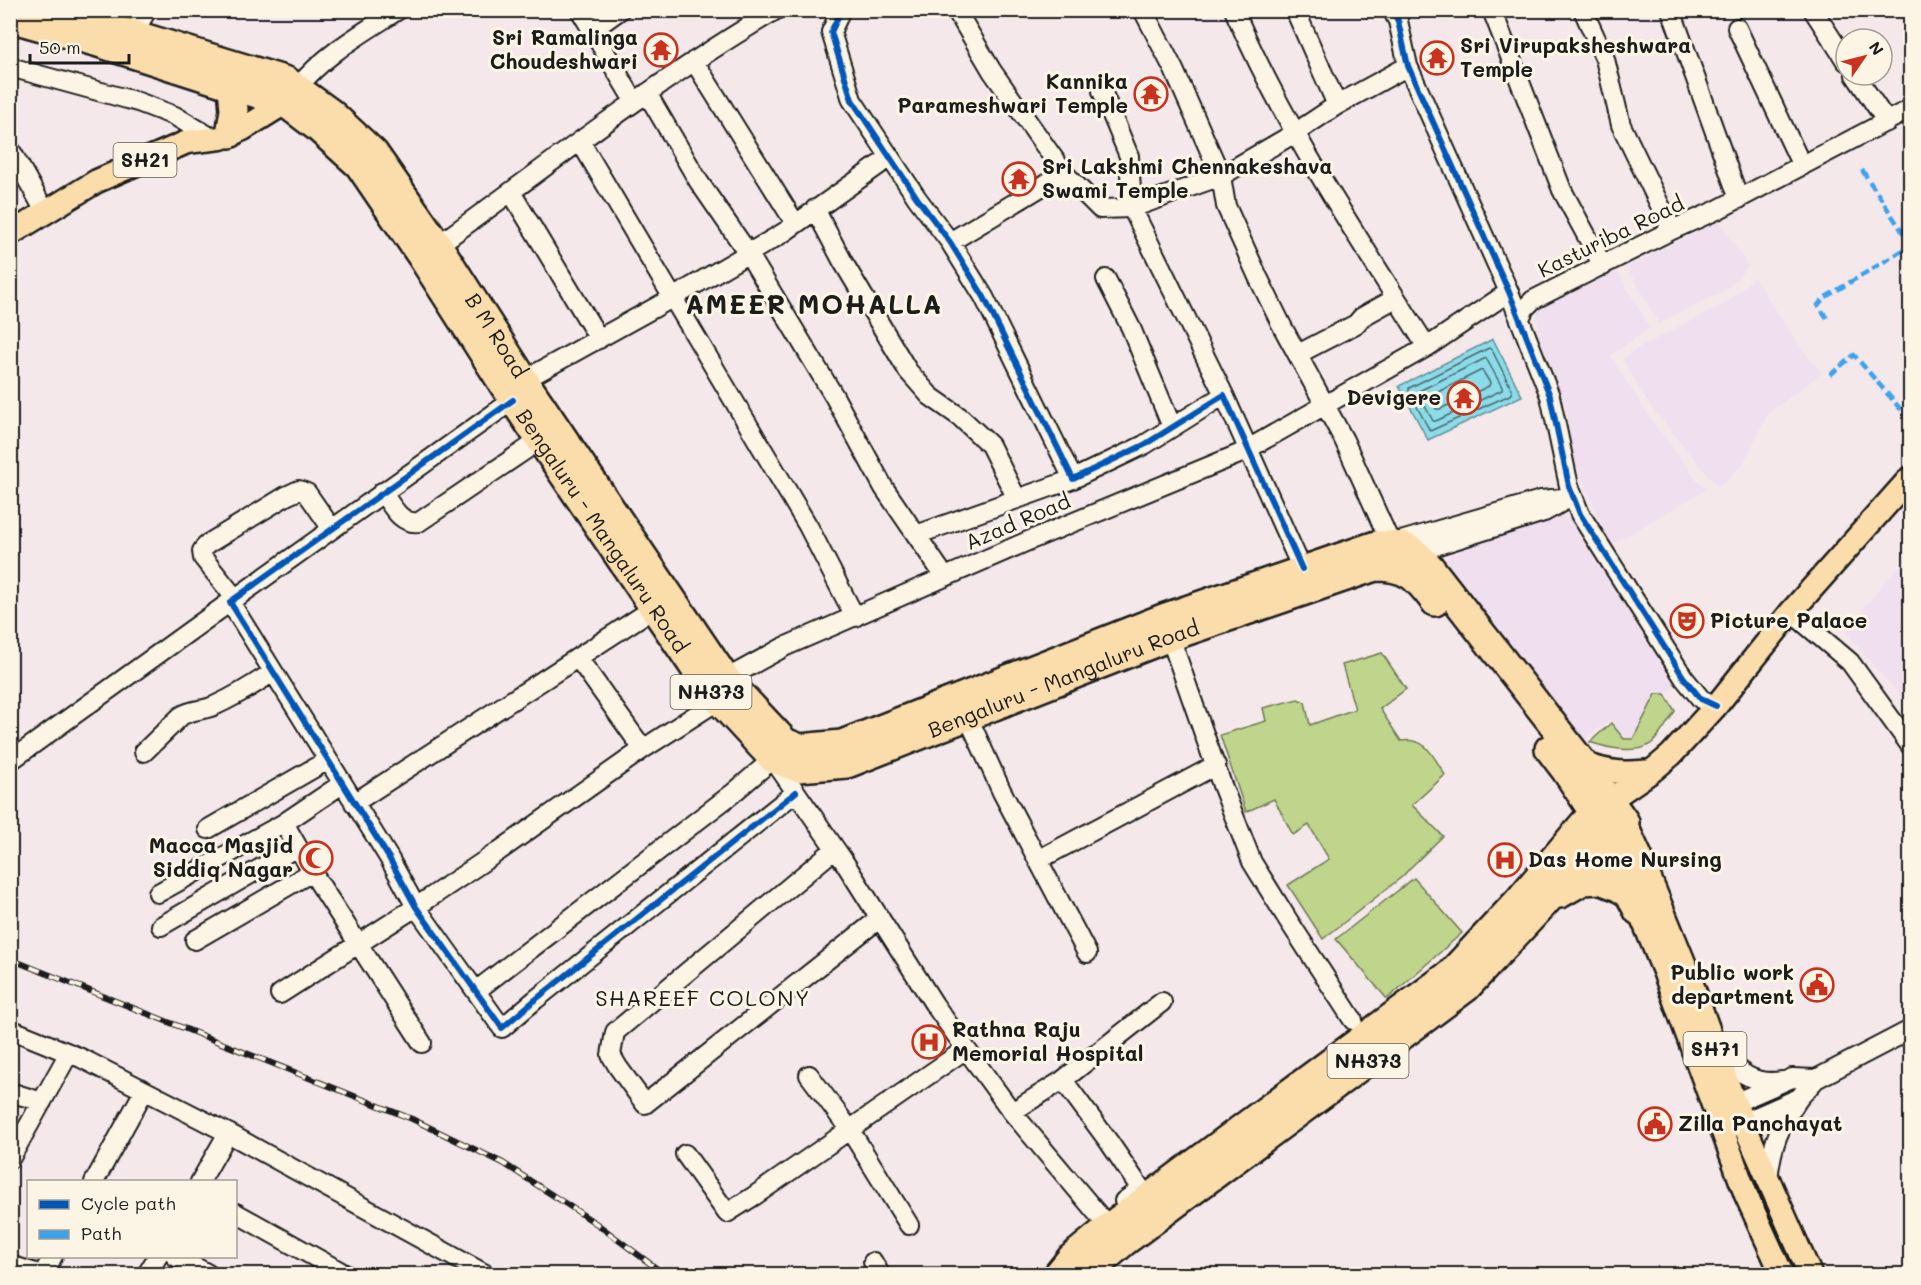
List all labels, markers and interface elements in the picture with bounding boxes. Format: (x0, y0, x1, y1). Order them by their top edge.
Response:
place label: Sri Ramalinga Choudeshwari (490, 23, 638, 74)
scale bar (30, 27, 129, 65)
north arrow (1834, 27, 1894, 87)
place label: Sri Virupaksheshwara Temple (1460, 31, 1691, 82)
temple icon: Sri Ramalinga Choudeshwari (643, 32, 679, 68)
text: 50 m (39, 35, 81, 59)
text: N (1865, 37, 1889, 59)
temple icon: Sri Virupaksheshwara Temple (1419, 40, 1455, 76)
place label: Kannika Parameshwari Temple (897, 67, 1128, 118)
temple icon: Kannika Parameshwari Temple (1133, 76, 1169, 112)
road number: SH21 (114, 143, 176, 177)
place label: Sri Lakshmi Chennakeshava Swami Temple (1042, 152, 1332, 203)
temple icon: Sri Lakshmi Chennakeshava Swami Temple (1001, 161, 1037, 197)
street label: Kasturiba Road (1533, 189, 1688, 283)
district label: AMEER MOHALLA (685, 286, 943, 321)
street label: B M Road (460, 287, 534, 382)
temple icon: Devigere (1446, 380, 1482, 416)
place label: Devigere (1346, 383, 1441, 410)
street label: Bengaluru - Mangaluru Road (511, 403, 695, 658)
street label: Azad Road (961, 486, 1074, 555)
theatre icon: Picture Palace (1669, 603, 1705, 639)
place label: Picture Palace (1710, 606, 1867, 633)
street label: Bengaluru - Mangaluru Road (924, 613, 1202, 743)
road number: NH373 (670, 675, 752, 709)
place label: Macca Masjid Siddiq Nagar (149, 831, 293, 882)
mosque icon: Macca Masjid Siddiq Nagar (298, 840, 334, 876)
hospital icon: Das Home Nursing (1487, 842, 1523, 878)
place label: Das Home Nursing (1528, 845, 1722, 872)
place label: Public work department (1670, 958, 1794, 1009)
public building icon: Public work department (1799, 967, 1835, 1003)
district label: SHAREEF COLONY (595, 983, 811, 1012)
place label: Rathna Raju Memorial Hospital (952, 1015, 1144, 1066)
hospital icon: Rathna Raju Memorial Hospital (911, 1024, 947, 1060)
road number: SH71 (1684, 1032, 1746, 1066)
road number: NH373 (1328, 1044, 1408, 1078)
public building icon: Zilla Panchayat (1637, 1106, 1673, 1142)
place label: Zilla Panchayat (1678, 1109, 1842, 1137)
legend (27, 1180, 237, 1258)
text: Cycle path (81, 1191, 176, 1215)
text: Path (81, 1221, 121, 1245)

